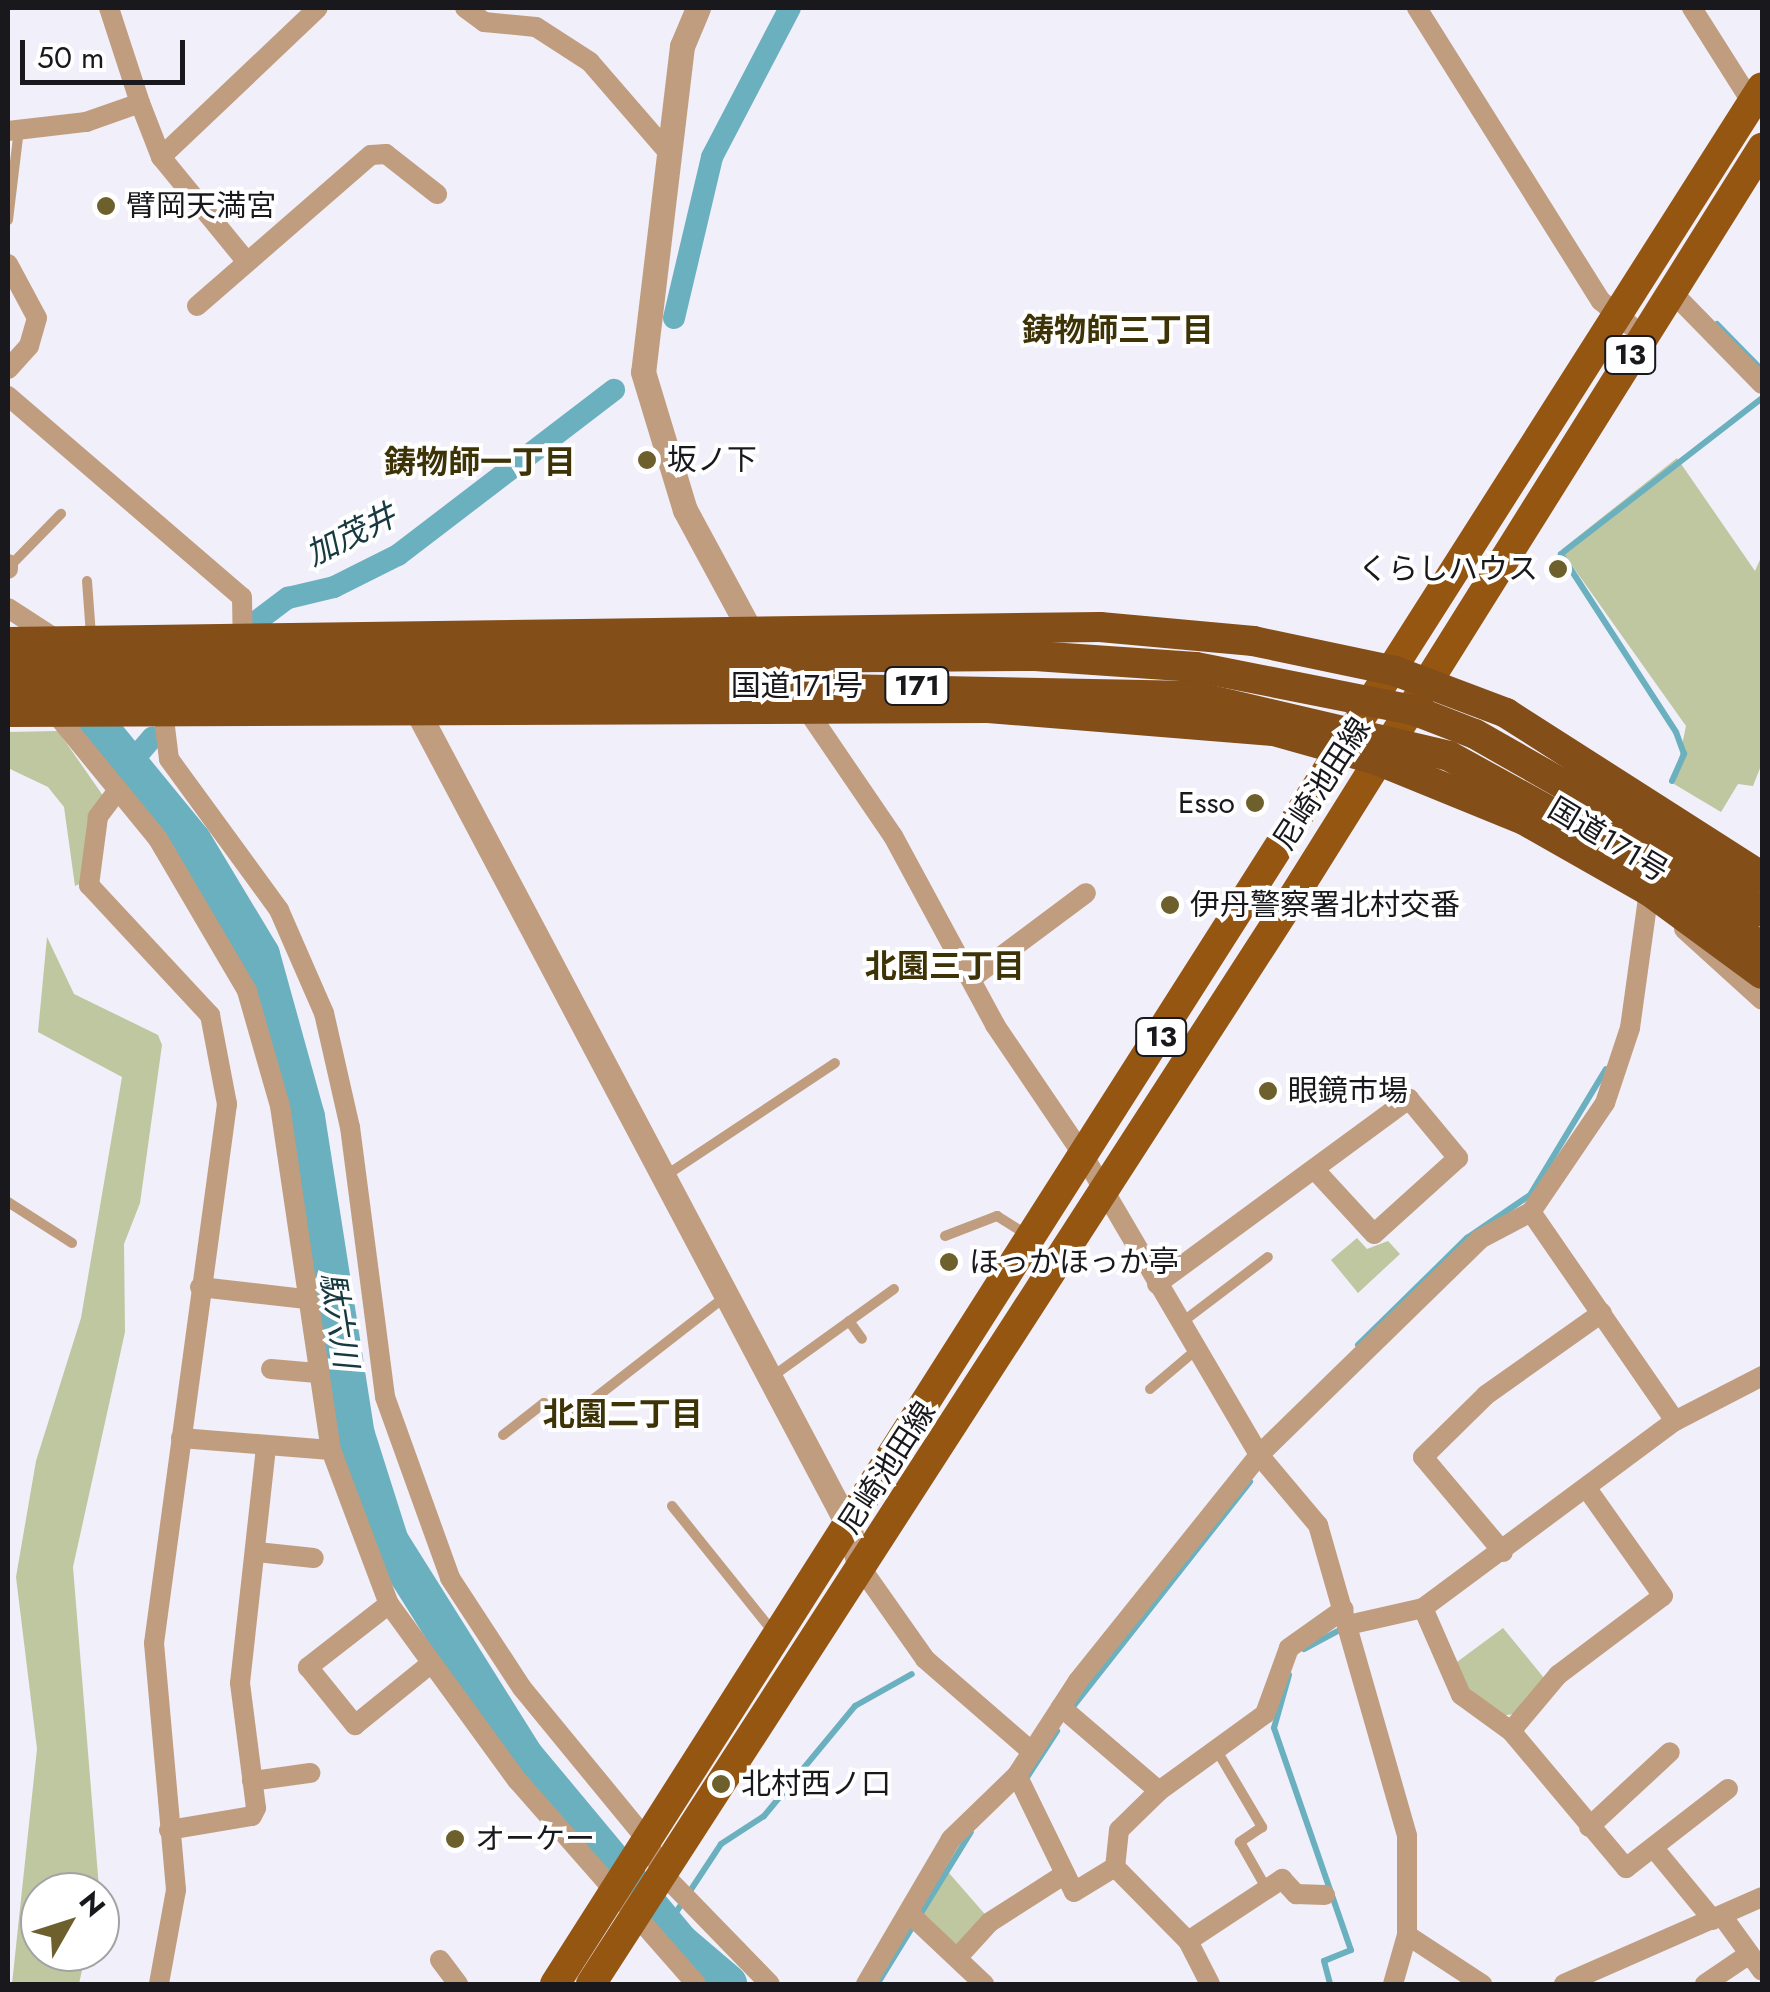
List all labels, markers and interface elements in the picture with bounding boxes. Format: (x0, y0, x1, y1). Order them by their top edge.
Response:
scale bar (25, 20, 190, 82)
text: 50 m (37, 36, 104, 79)
place label: 臂岡天満宮 (126, 188, 276, 224)
marker: 臂岡天満宮 (95, 195, 117, 217)
district label: 鋳物師三丁目 (1022, 311, 1214, 349)
road number: 13 (1602, 332, 1658, 378)
place label: 坂ノ下 (667, 442, 757, 478)
district label: 鋳物師一丁目 (384, 443, 576, 481)
marker: 坂ノ下 (636, 449, 658, 471)
water label: 加茂井 (300, 496, 402, 574)
place label: くらしハウス (1358, 551, 1538, 587)
marker: くらしハウス (1547, 558, 1569, 580)
road number: 171 (882, 663, 952, 709)
street label: 国道171号 (731, 668, 863, 704)
street label: 尼崎池田線 (1266, 711, 1378, 857)
place label: Esso (1178, 785, 1235, 821)
street label: 国道171号 (1542, 790, 1674, 890)
marker: Esso (1244, 792, 1266, 814)
place label: 伊丹警察署北村交番 (1190, 887, 1460, 923)
marker: 伊丹警察署北村交番 (1159, 894, 1181, 916)
district label: 北園三丁目 (865, 947, 1025, 985)
road number: 13 (1134, 1014, 1188, 1060)
place label: 眼鏡市場 (1288, 1073, 1408, 1109)
marker: 眼鏡市場 (1257, 1080, 1279, 1102)
place label: ほっかほっか亭 (969, 1244, 1179, 1280)
marker: ほっかほっか亭 (938, 1251, 960, 1273)
water label: 駄六川 (313, 1270, 365, 1370)
district label: 北園二丁目 (543, 1395, 703, 1433)
street label: 尼崎池田線 (831, 1395, 943, 1541)
place label: 北村西ノ口 (741, 1766, 891, 1802)
marker: 北村西ノ口 (710, 1773, 732, 1795)
place label: オーケー (475, 1821, 595, 1857)
marker: オーケー (444, 1828, 466, 1850)
north arrow (20, 1872, 120, 1972)
text: N (69, 1883, 115, 1926)

